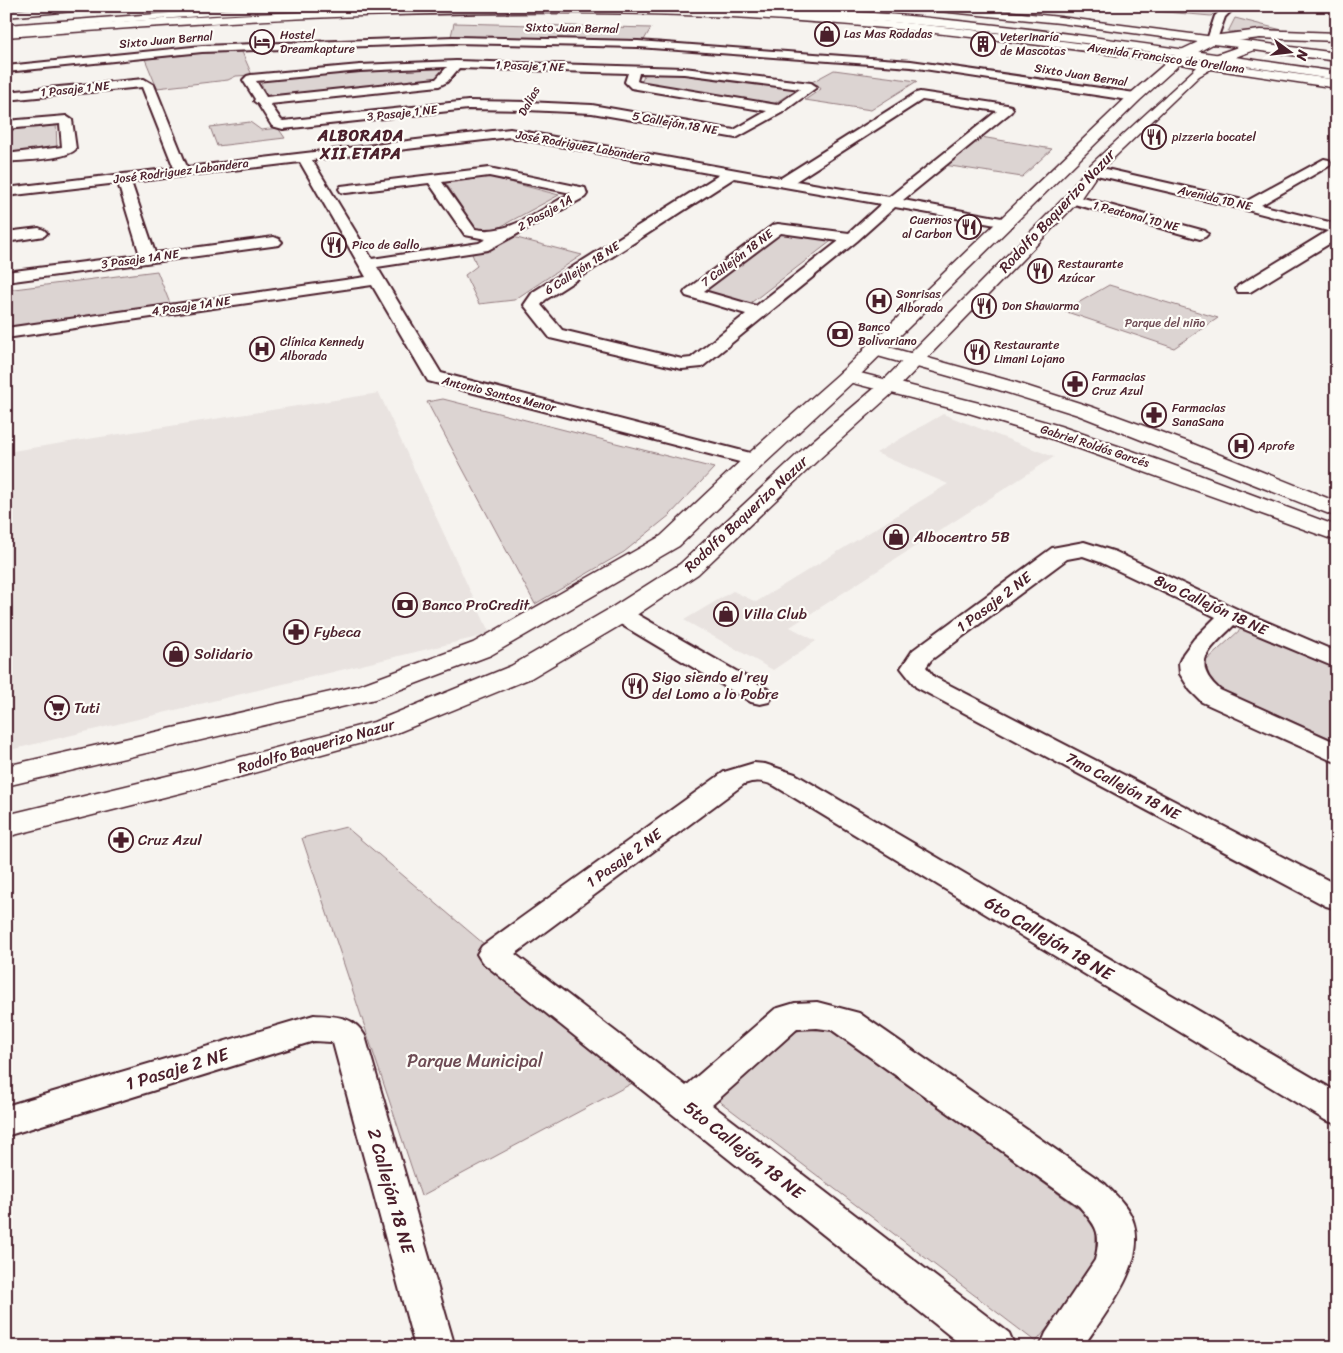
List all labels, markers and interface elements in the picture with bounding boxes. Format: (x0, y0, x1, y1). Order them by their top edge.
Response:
street label: Sixto Juan Bernal (525, 16, 620, 40)
shop icon: Las Mas Rodadas (814, 21, 840, 47)
place label: Las Mas Rodadas (844, 23, 933, 45)
place label: Hostel Dreamkapture (280, 24, 355, 60)
street label: Sixto Juan Bernal (118, 25, 214, 55)
place label: Veterinaría de Mascotas (1000, 26, 1066, 62)
north arrow (1266, 28, 1316, 78)
hotel icon: Hostel Dreamkapture (249, 29, 275, 55)
building icon: Veterinaría de Mascotas (970, 31, 996, 57)
street label: Avenida Francisco de Orellana (1085, 36, 1246, 80)
text: N (1289, 46, 1316, 63)
street label: 1 Pasaje 1 NE (495, 54, 566, 78)
street label: Sixto Juan Bernal (1033, 57, 1130, 93)
street label: 1 Pasaje 1 NE (39, 74, 112, 104)
street label: Dalias (512, 81, 546, 120)
street label: 3 Pasaje 1 NE (366, 98, 440, 128)
street label: 5 Callejón 18 NE (630, 105, 721, 142)
district label: ALBORADA XII ETAPA (317, 121, 404, 168)
street label: José Rodriguez Labandera (513, 123, 652, 169)
restaurant icon: pizzeria bocatel (1141, 124, 1167, 150)
place label: pizzeria bocatel (1171, 126, 1257, 148)
street label: Rodolfo Baquerizo Nazur (992, 142, 1122, 279)
street label: José Rodriguez Labandera (111, 152, 250, 190)
street label: Avenida 1D NE (1175, 179, 1256, 217)
street label: 2 Pasaje 1A (513, 189, 577, 237)
street label: 1 Peatonal 1D NE (1090, 194, 1183, 238)
place label: Cuernos al Carbon (902, 209, 953, 245)
restaurant icon: Cuernos al Carbon (956, 214, 982, 240)
street label: 7 Callejón 18 NE (696, 222, 779, 293)
restaurant icon: Pico de Gallo (321, 232, 347, 258)
place label: Pico de Gallo (352, 234, 419, 256)
street label: 6 Callejón 18 NE (540, 235, 625, 301)
street label: 3 Pasaje 1A NE (100, 242, 182, 275)
place label: Restaurante Azúcar (1057, 253, 1124, 289)
restaurant icon: Restaurante Azúcar (1027, 258, 1053, 284)
place label: Sonrisas Alborada (895, 283, 943, 319)
hospital icon: Sonrisas Alborada (866, 288, 892, 314)
street label: 4 Pasaje 1A NE (150, 289, 233, 322)
restaurant icon: Don Shawarma (971, 293, 997, 319)
place label: Don Shawarma (1002, 295, 1079, 317)
park label: Parque del niño (1125, 312, 1205, 334)
place label: Banco Bolivariano (858, 316, 917, 352)
bank icon: Banco Bolivariano (827, 321, 853, 347)
place label: Clínica Kennedy Alborada (279, 331, 365, 367)
place label: Restaurante Limani Lojano (994, 334, 1065, 370)
hospital icon: Clínica Kennedy Alborada (249, 336, 275, 362)
restaurant icon: Restaurante Limani Lojano (964, 339, 990, 365)
place label: Farmacias Cruz Azul (1092, 366, 1146, 402)
street label: Antonio Santos Menor (439, 369, 559, 419)
pharmacy icon: Farmacias Cruz Azul (1062, 371, 1088, 397)
place label: Farmacias SanaSana (1172, 397, 1226, 433)
pharmacy icon: Farmacias SanaSana (1141, 402, 1167, 428)
street label: Gabriel Roldós Garcés (1038, 418, 1152, 474)
hospital icon: Aprofe (1228, 433, 1254, 459)
place label: Aprofe (1257, 435, 1295, 457)
street label: Rodolfo Baquerizo Nazur (678, 449, 815, 579)
shop icon: Albocentro 5B (883, 524, 909, 550)
place label: Albocentro 5B (913, 524, 1010, 550)
street label: 1 Pasaje 2 NE (951, 564, 1039, 639)
street label: 8vo Callejón 18 NE (1150, 567, 1274, 643)
bank icon: Banco ProCredit (392, 592, 418, 618)
place label: Banco ProCredit (422, 592, 530, 618)
shop icon: Villa Club (713, 601, 739, 627)
place label: Villa Club (744, 601, 807, 627)
pharmacy icon: Fybeca (283, 619, 309, 645)
place label: Fybeca (314, 619, 361, 645)
shop icon: Solidario (163, 641, 189, 667)
place label: Solidario (194, 641, 253, 667)
place label: Sigo siendo el rey del Lomo a lo Pobre (652, 664, 779, 707)
restaurant icon: Sigo siendo el rey del Lomo a lo Pobre (622, 673, 648, 699)
supermarket icon: Tuti (44, 695, 70, 721)
place label: Tuti (74, 695, 101, 721)
street label: Rodolfo Baquerizo Nazur (235, 711, 398, 781)
street label: 7mo Callejón 18 NE (1061, 745, 1187, 828)
street label: 1 Pasaje 2 NE (580, 820, 669, 895)
pharmacy icon: Cruz Azul (108, 827, 134, 853)
place label: Cruz Azul (138, 827, 203, 853)
street label: 6to Callejón 18 NE (978, 887, 1121, 990)
street label: 1 Pasaje 2 NE (121, 1038, 234, 1100)
park label: Parque Municipal (407, 1045, 544, 1077)
street label: 5to Callejón 18 NE (676, 1092, 813, 1208)
street label: 2 Callejón 18 NE (358, 1124, 424, 1259)

